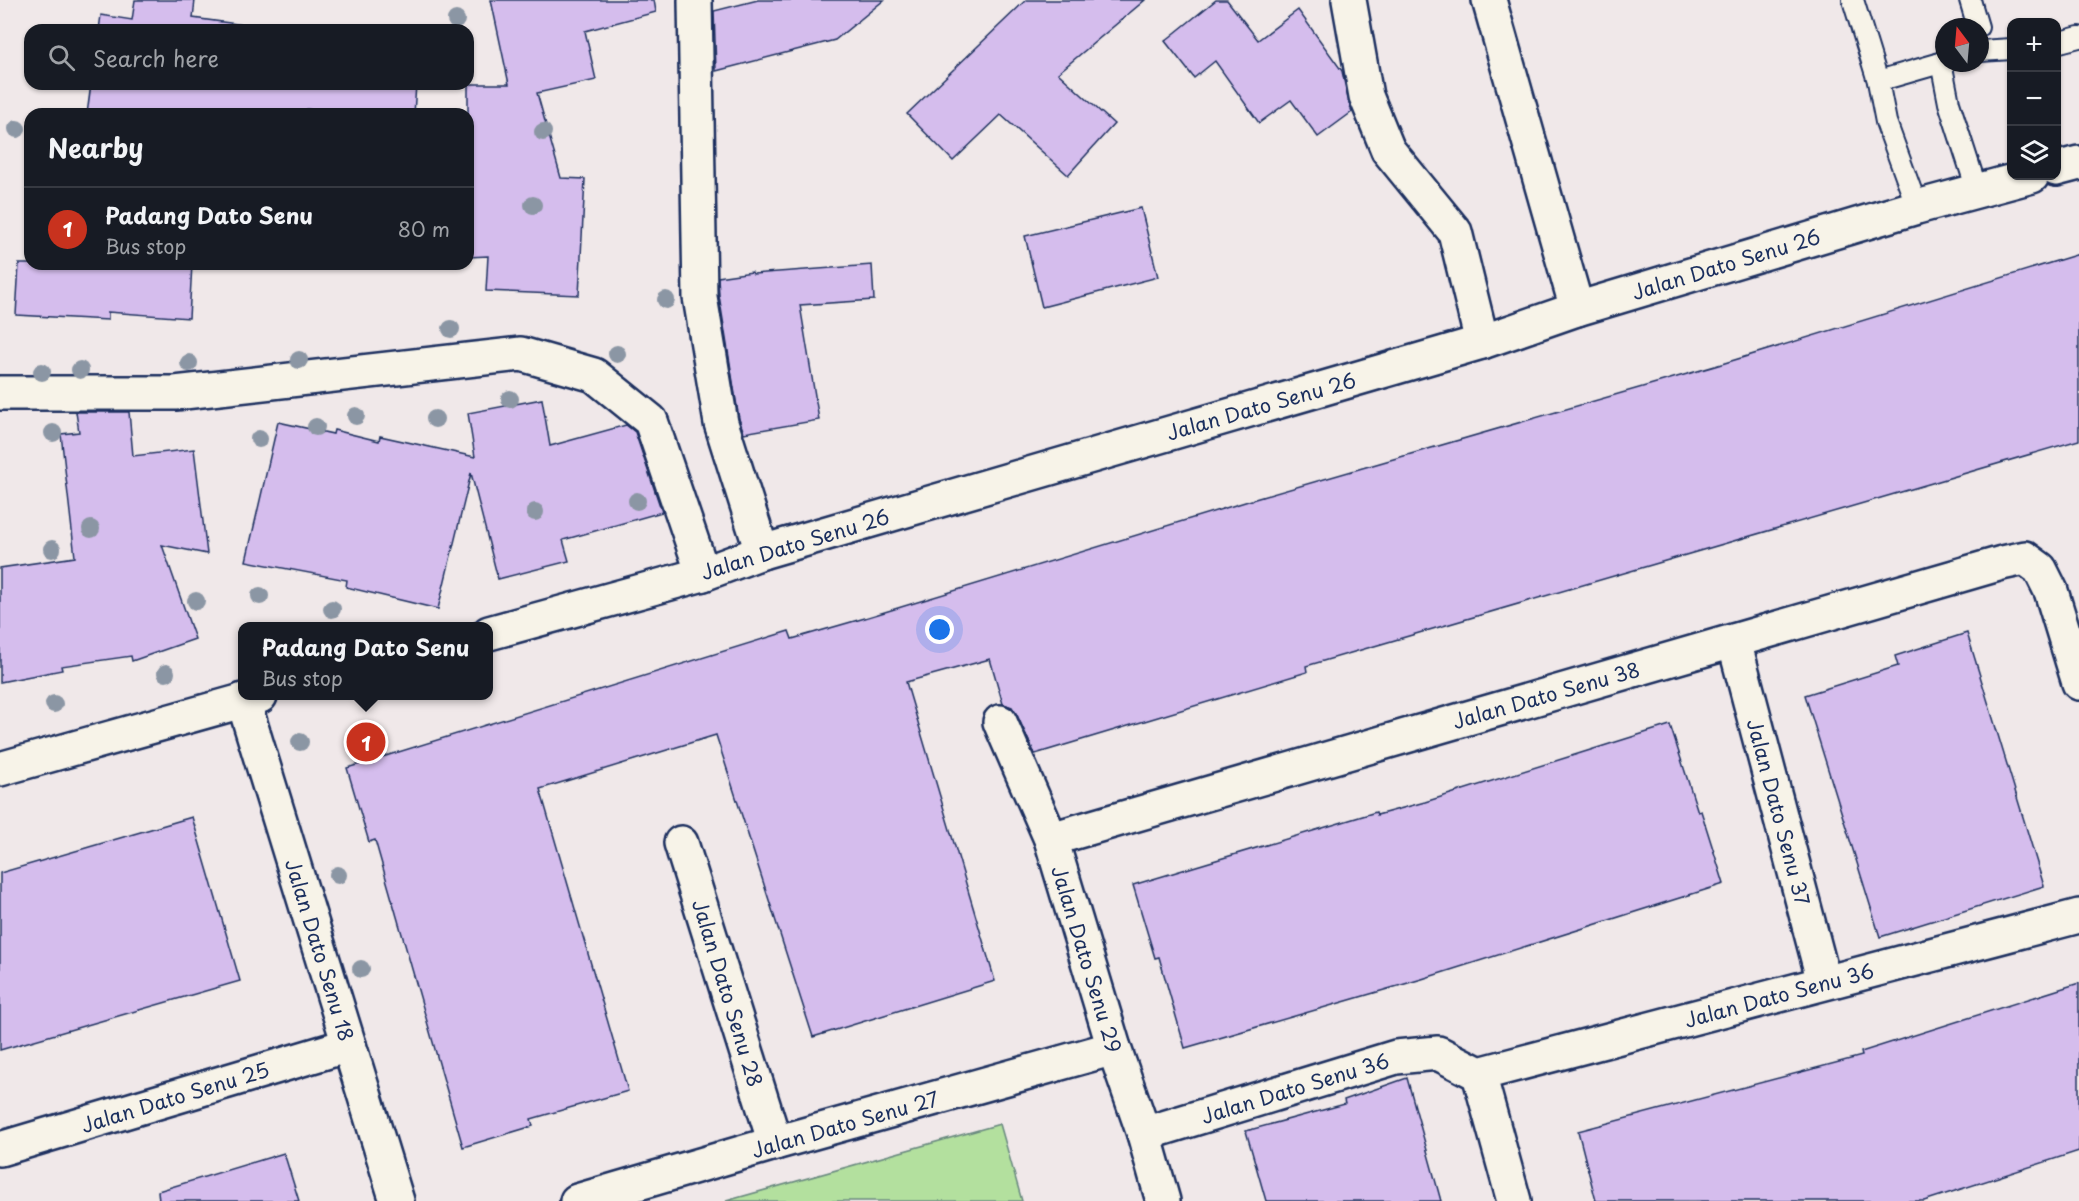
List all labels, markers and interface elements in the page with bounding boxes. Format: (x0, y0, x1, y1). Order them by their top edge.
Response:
north arrow (1935, 18, 1989, 72)
map controls (2007, 18, 2061, 180)
button: + (2007, 18, 2061, 72)
search box (24, 24, 474, 90)
icon: search (45, 41, 78, 74)
text: Search here (93, 41, 219, 74)
button: − (2007, 72, 2061, 126)
button: layers (2007, 126, 2061, 180)
text: Nearby (48, 128, 143, 167)
text: Padang Dato Senu (105, 198, 313, 231)
text: 1 (63, 214, 72, 244)
text: 80 m (398, 214, 450, 244)
street label: Jalan Dato Senu 26 (1628, 221, 1824, 307)
text: Bus stop (105, 231, 186, 261)
street label: Jalan Dato Senu 26 (1163, 365, 1359, 447)
street label: Jalan Dato Senu 26 (697, 501, 893, 587)
your location (925, 615, 954, 644)
popup (238, 622, 493, 700)
text: Padang Dato Senu (261, 630, 470, 663)
street label: Jalan Dato Senu 38 (1449, 654, 1643, 736)
text: Bus stop (261, 663, 343, 693)
street label: Jalan Dato Senu 37 (1740, 715, 1818, 909)
pin: 1 (346, 720, 386, 764)
street label: Jalan Dato Senu 18 (278, 855, 362, 1045)
street label: Jalan Dato Senu 29 (1044, 862, 1130, 1056)
street label: Jalan Dato Senu 28 (685, 895, 771, 1091)
street label: Jalan Dato Senu 36 (1681, 955, 1877, 1035)
street label: Jalan Dato Senu 36 (1197, 1045, 1393, 1131)
street label: Jalan Dato Senu 25 (77, 1054, 273, 1140)
street label: Jalan Dato Senu 27 (748, 1083, 942, 1165)

